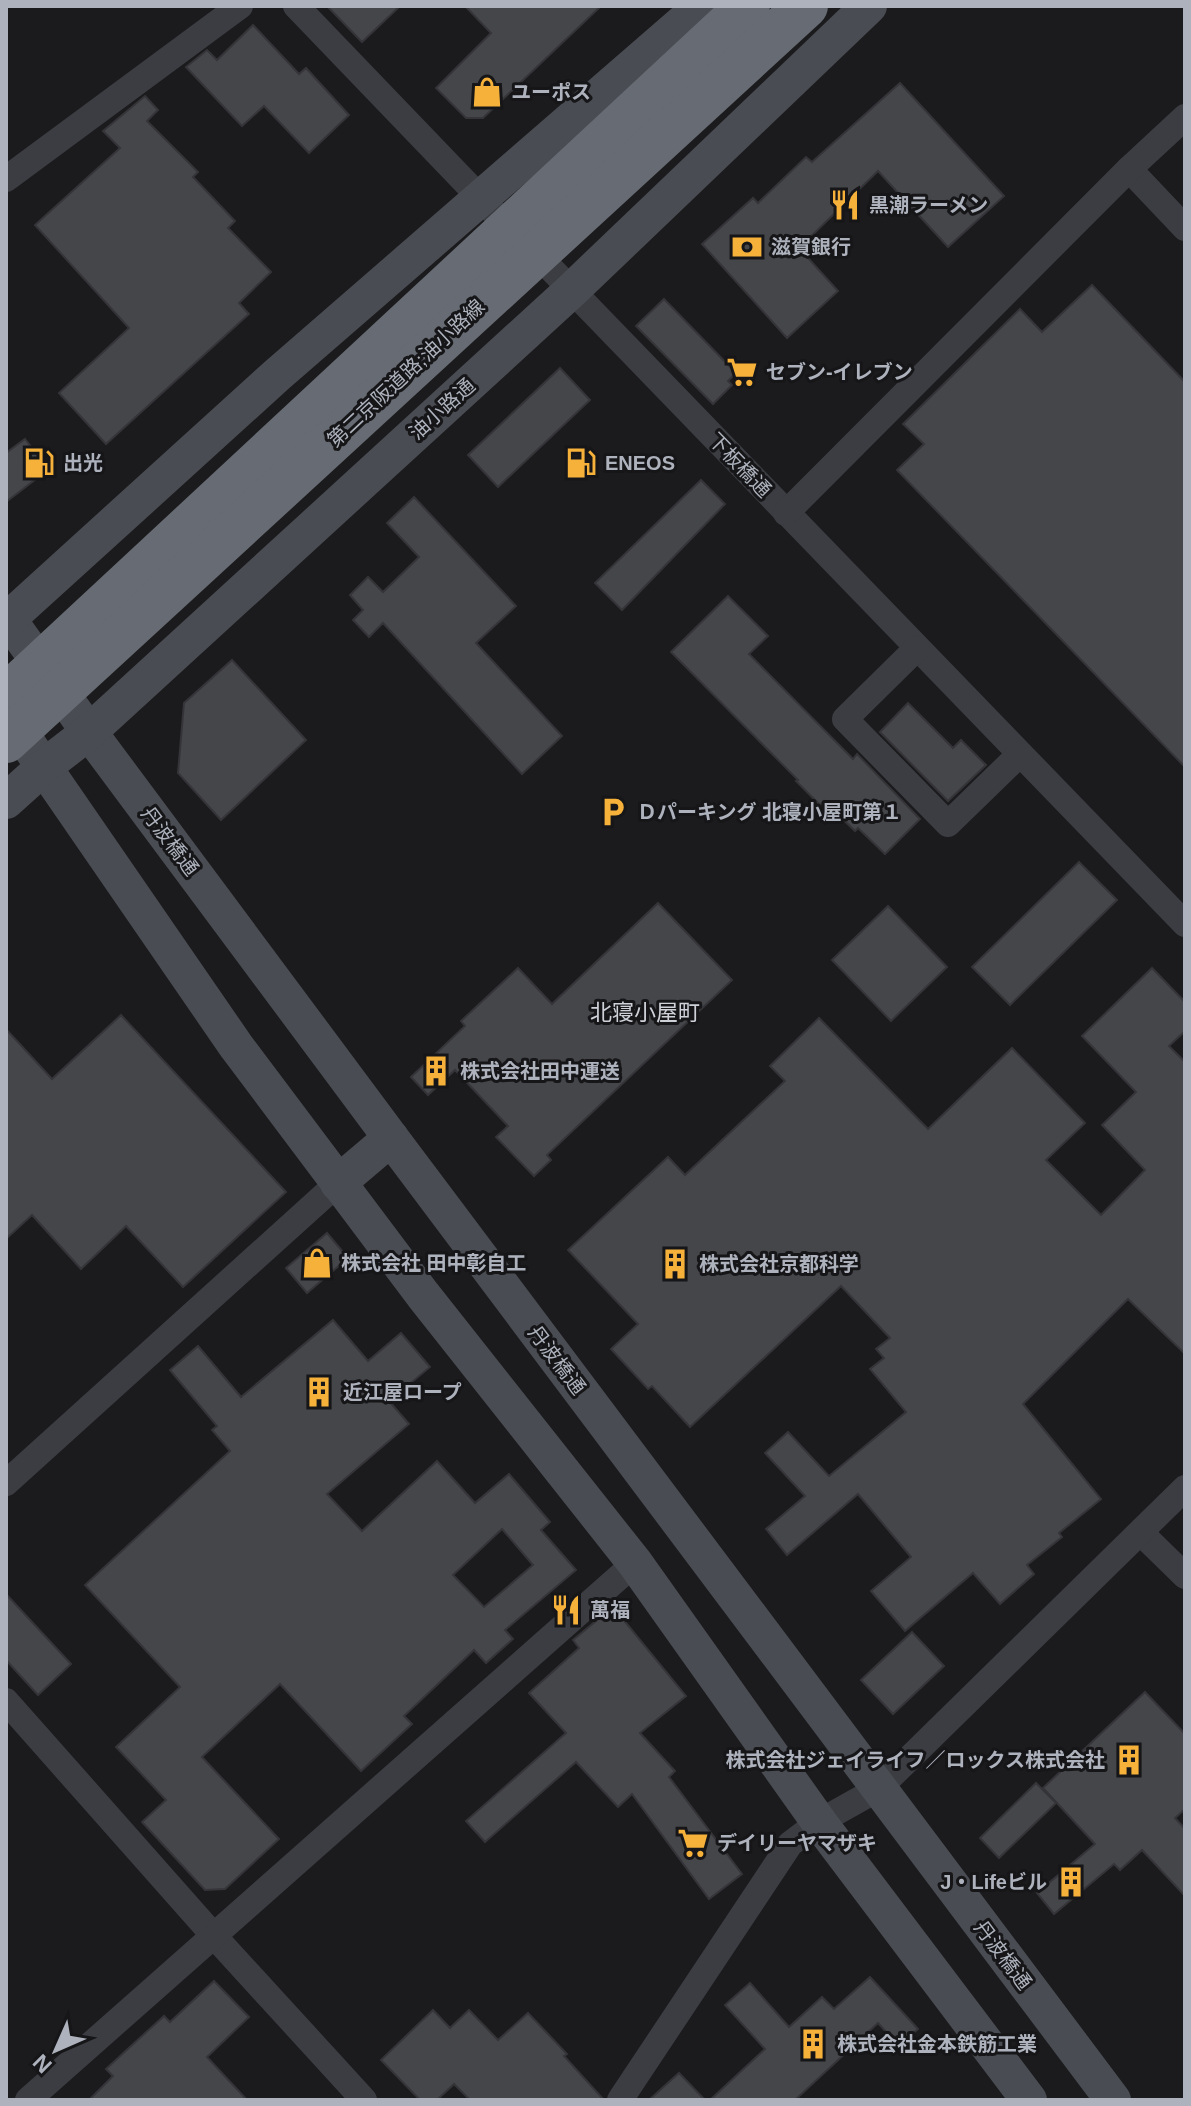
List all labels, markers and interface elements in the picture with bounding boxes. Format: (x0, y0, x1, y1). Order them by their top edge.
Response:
shop icon: ユーポス (470, 75, 504, 109)
place label: ユーポス (511, 81, 591, 103)
restaurant icon: 黒潮ラーメン (828, 188, 862, 222)
place label: 黒潮ラーメン (869, 194, 988, 216)
bank icon: 滋賀銀行 (730, 230, 764, 264)
place label: 滋賀銀行 (771, 236, 851, 258)
street label: 第二京阪道路;油小路線 (323, 295, 489, 451)
supermarket icon: セブン-イレブン (725, 355, 759, 389)
place label: セブン-イレブン (766, 361, 913, 383)
street label: 油小路通 (405, 374, 479, 444)
street label: 下板橋通 (704, 429, 776, 501)
fuel station icon: 出光 (22, 446, 56, 480)
fuel station icon: ENEOS (564, 446, 598, 480)
place label: 出光 (63, 452, 103, 474)
place label: ENEOS (605, 452, 675, 474)
parking icon: Ｄパーキング 北寝小屋町第１ (596, 795, 630, 829)
place label: Ｄパーキング 北寝小屋町第１ (637, 801, 902, 823)
street label: 丹波橋通 (137, 802, 203, 880)
district label: 北寝小屋町 (590, 1000, 700, 1025)
building icon: 株式会社田中運送 (419, 1054, 453, 1088)
place label: 株式会社田中運送 (460, 1060, 620, 1082)
shop icon: 株式会社 田中彰自工 (300, 1246, 334, 1280)
building icon: 株式会社京都科学 (658, 1247, 692, 1281)
place label: 株式会社 田中彰自工 (341, 1252, 527, 1274)
place label: 株式会社京都科学 (699, 1253, 859, 1275)
street label: 丹波橋通 (524, 1321, 590, 1399)
building icon: 近江屋ロープ (302, 1375, 336, 1409)
place label: 近江屋ロープ (343, 1381, 462, 1403)
restaurant icon: 萬福 (549, 1593, 583, 1627)
place label: 萬福 (590, 1599, 630, 1621)
building icon: 株式会社ジェイライフ／ロックス株式会社 (1112, 1743, 1146, 1777)
place label: 株式会社ジェイライフ／ロックス株式会社 (726, 1749, 1105, 1771)
supermarket icon: デイリーヤマザキ (676, 1826, 710, 1860)
place label: デイリーヤマザキ (717, 1832, 877, 1854)
building icon: J・Lifeビル (1054, 1865, 1088, 1899)
place label: J・Lifeビル (940, 1871, 1047, 1893)
street label: 丹波橋通 (970, 1916, 1036, 1994)
north arrow (16, 2010, 96, 2090)
building icon: 株式会社金本鉄筋工業 (796, 2027, 830, 2061)
place label: 株式会社金本鉄筋工業 (837, 2033, 1037, 2055)
text: N (28, 2049, 57, 2078)

